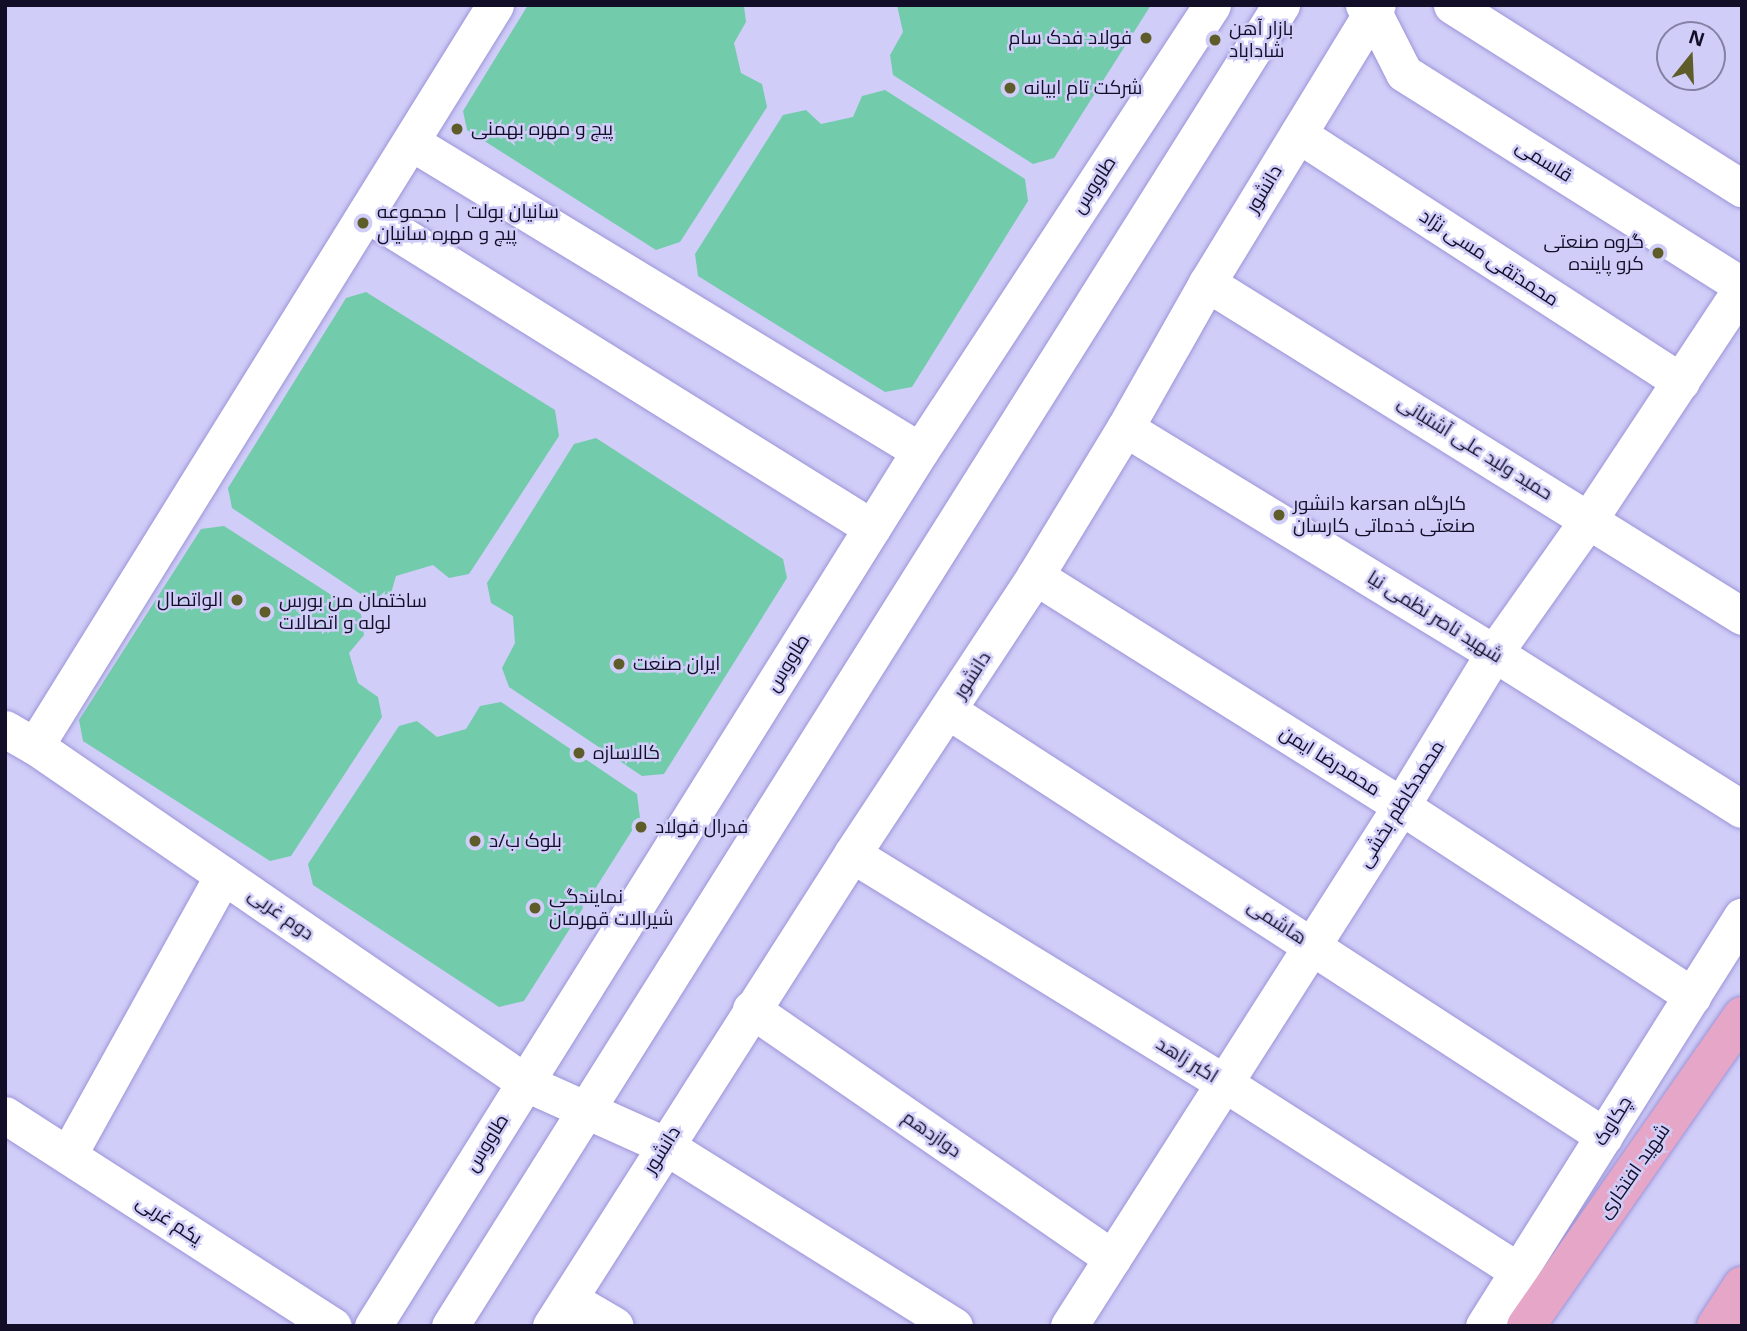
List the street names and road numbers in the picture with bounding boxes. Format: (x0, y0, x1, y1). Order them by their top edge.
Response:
street label: قاسمی (1511, 135, 1577, 187)
street label: طاووس (1067, 152, 1121, 218)
street label: دانشور (1241, 161, 1287, 217)
street label: محمدتقی مسی نژاد (1415, 205, 1563, 311)
street label: حمید ولید علی آشتیانی (1393, 391, 1557, 505)
street label: شهید ناصر نظمی نیا (1363, 566, 1507, 668)
street label: طاووس (762, 630, 814, 696)
street label: دانشور (948, 647, 996, 703)
street label: محمدرضا ایمن (1276, 721, 1384, 801)
street label: محمدکاظم بخشی (1353, 736, 1449, 872)
street label: دوم غربی (244, 883, 318, 945)
street label: هاشمی (1243, 894, 1311, 950)
street label: اکبر زاهد (1152, 1032, 1222, 1088)
street label: چکاوک (1589, 1092, 1637, 1150)
street label: دوازدهم (898, 1106, 966, 1162)
street label: طاووس (461, 1110, 513, 1176)
street label: شهید افتخاری (1593, 1119, 1675, 1223)
street label: دانشور (639, 1122, 685, 1178)
street label: یکم غربی (132, 1190, 206, 1250)

